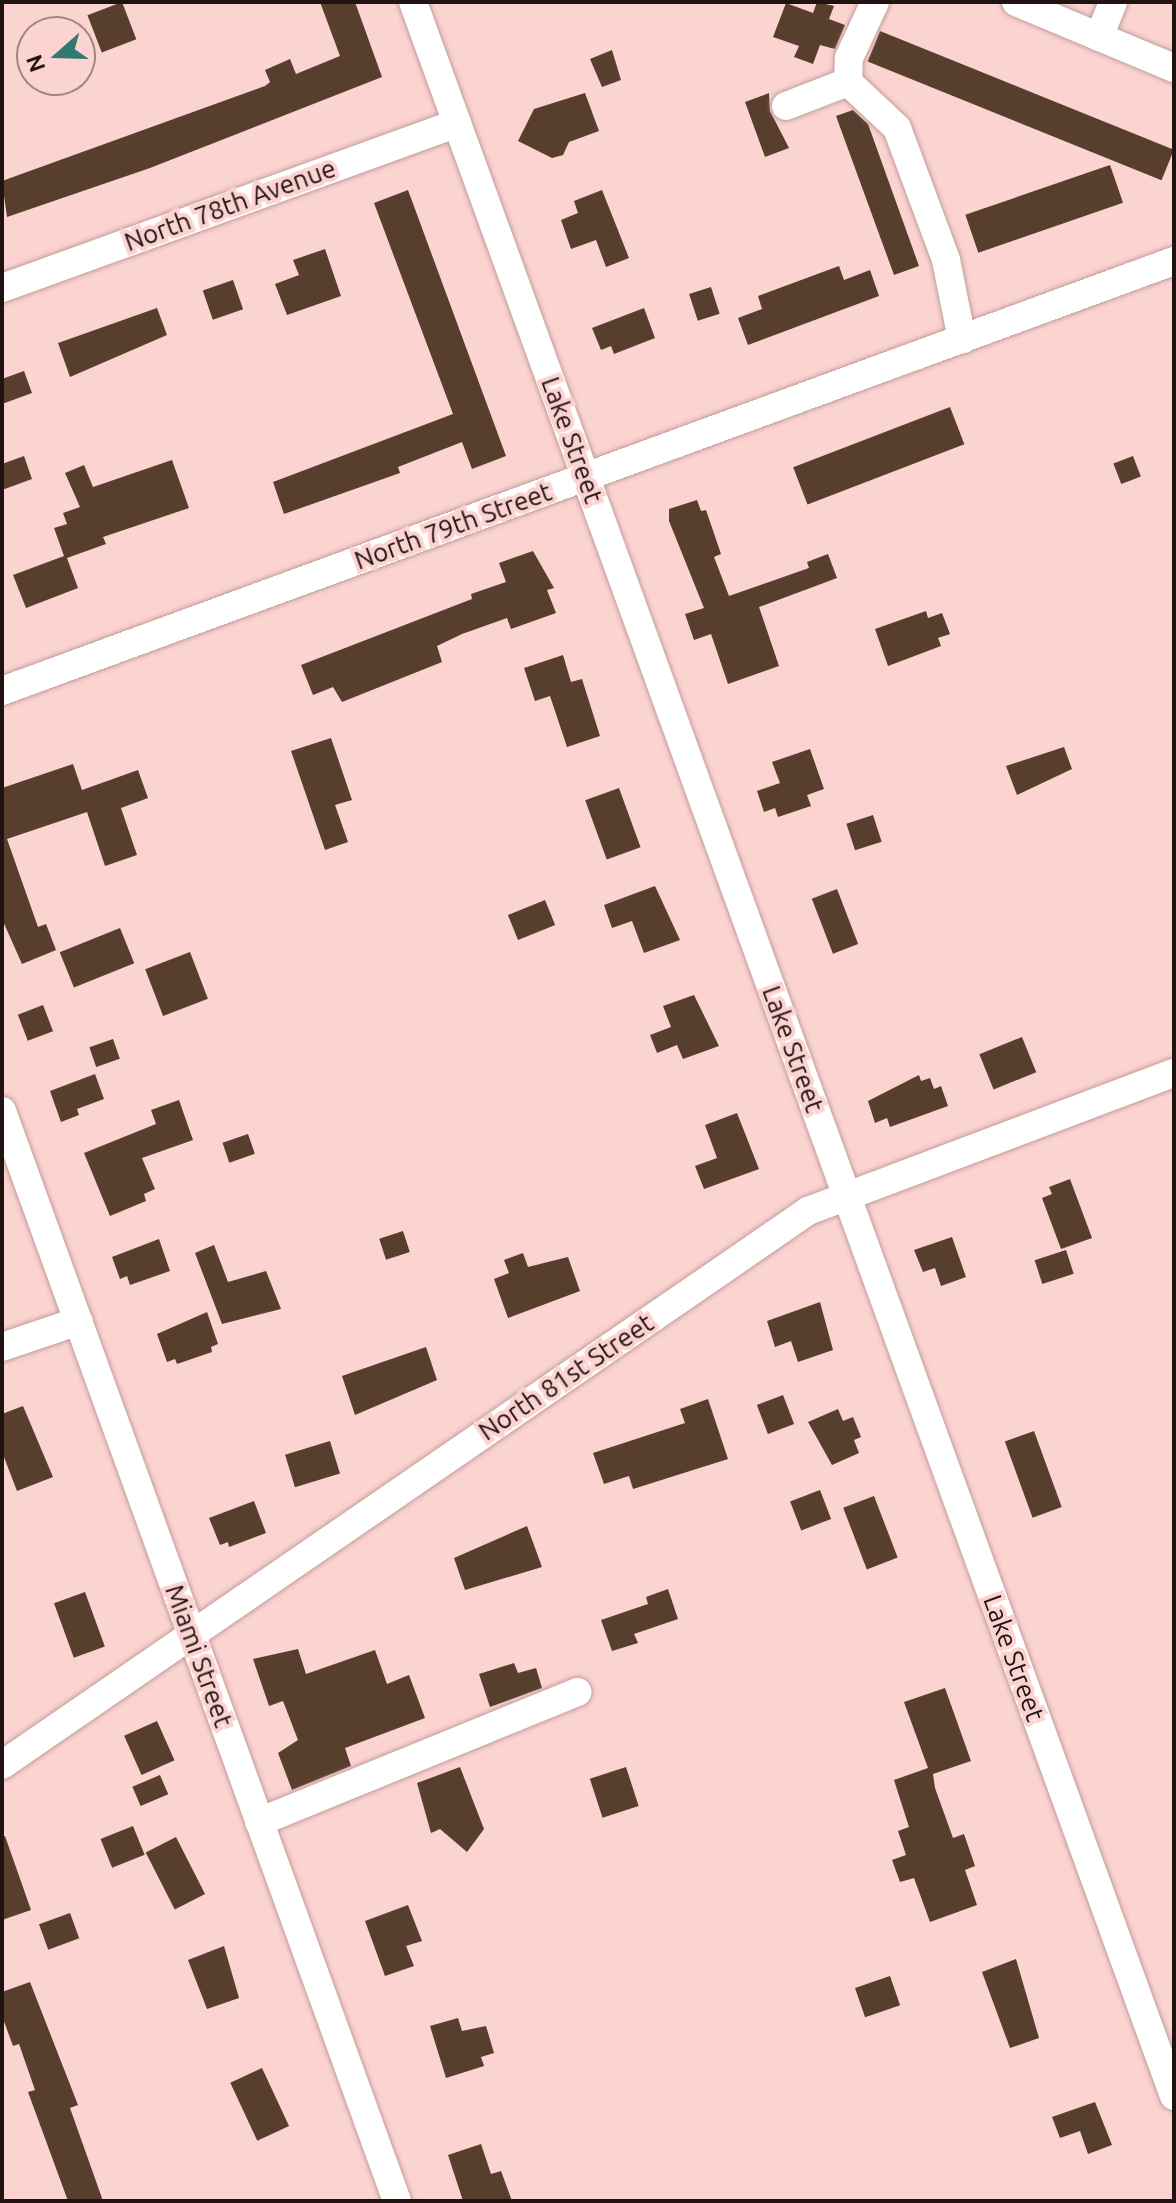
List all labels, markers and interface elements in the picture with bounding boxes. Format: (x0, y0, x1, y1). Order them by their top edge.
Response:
north arrow (16, 16, 96, 96)
text: N (20, 52, 49, 76)
street label: North 78th Avenue (120, 152, 340, 258)
street label: Lake Street (535, 373, 609, 507)
street label: North 79th Street (350, 476, 556, 576)
street label: Lake Street (756, 982, 830, 1116)
street label: North 81st Street (473, 1307, 659, 1447)
street label: Miami Street (159, 1580, 239, 1732)
street label: Lake Street (977, 1591, 1051, 1725)

